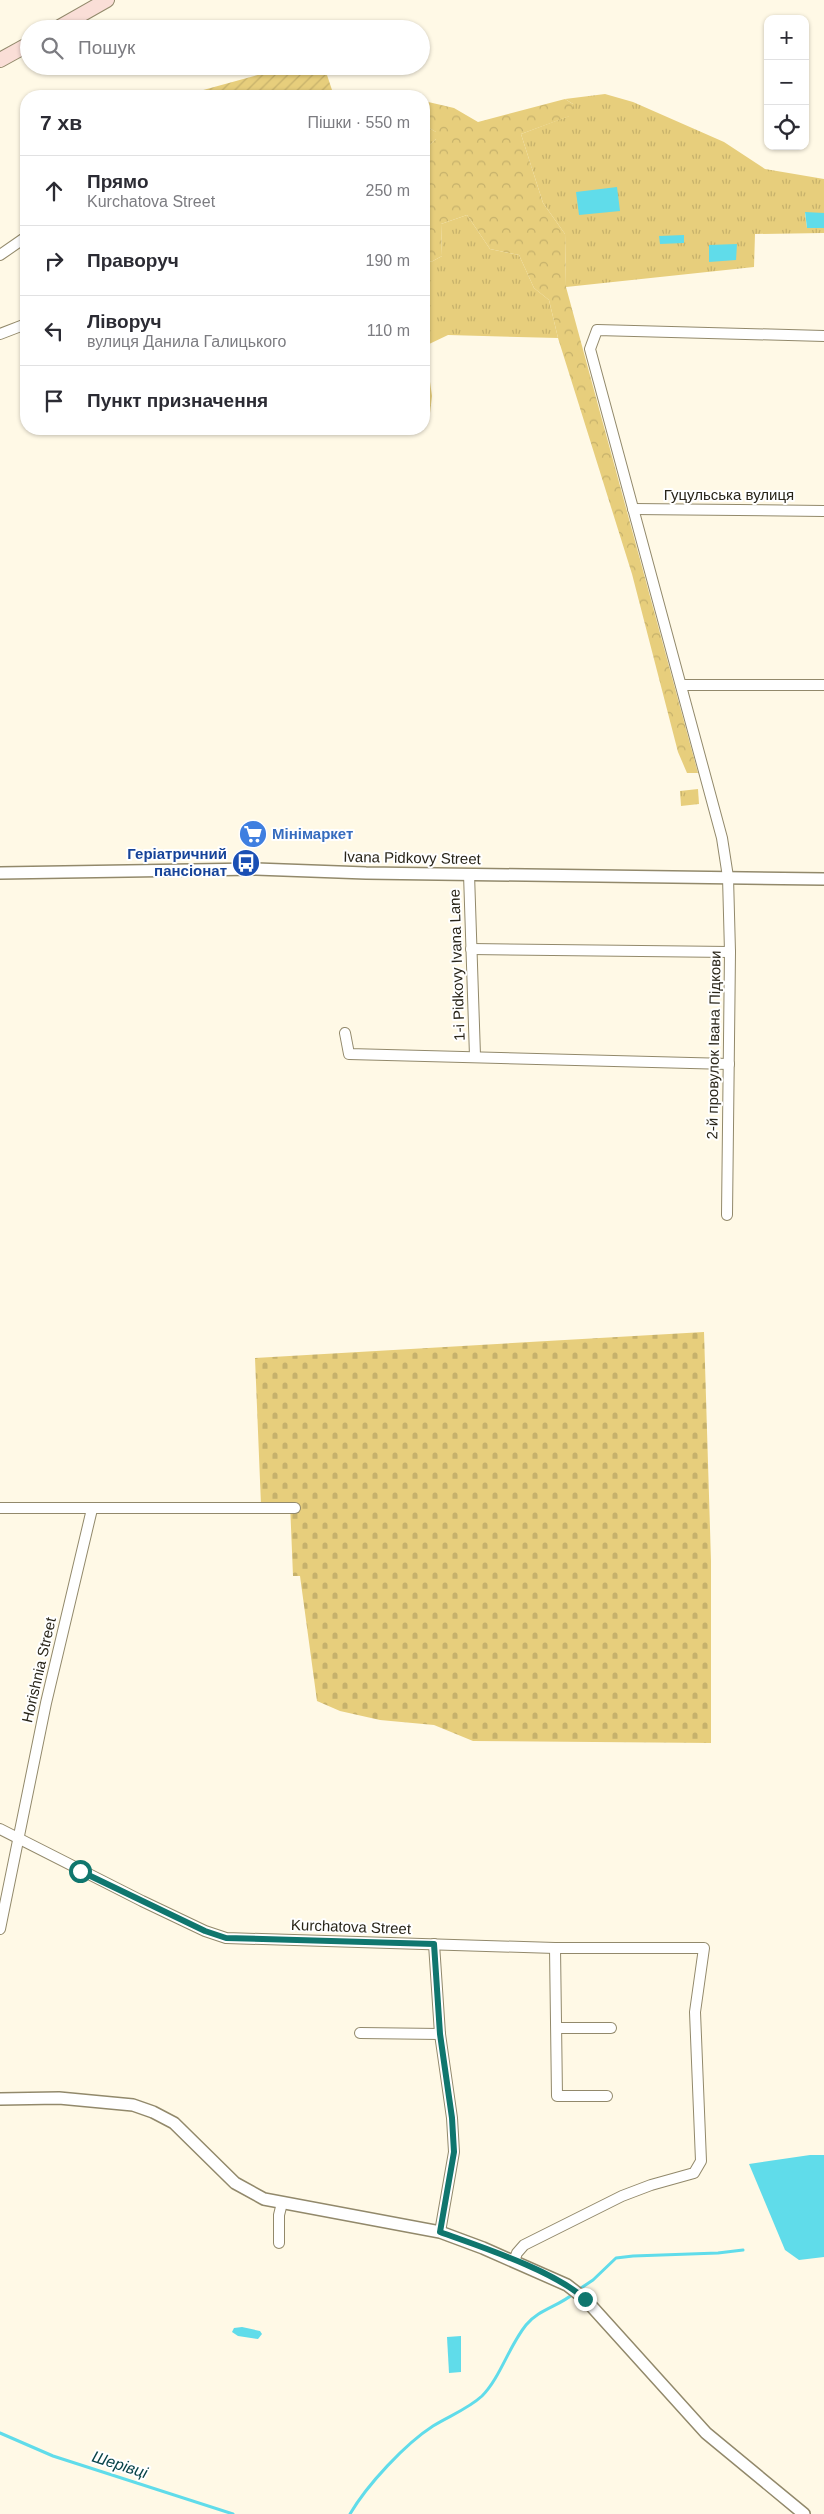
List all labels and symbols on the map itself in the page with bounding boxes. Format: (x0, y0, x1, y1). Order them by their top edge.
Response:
street label: Гуцульська вулиця (664, 486, 794, 503)
supermarket icon: Мінімаркет (238, 819, 268, 849)
place label: Мінімаркет (272, 825, 353, 842)
place label: Геріатричний пансіонат (127, 845, 227, 879)
bus stop icon: Геріатричний пансіонат (231, 848, 261, 878)
street label: Ivana Pidkovy Street (343, 848, 482, 867)
street label: 1-i Pidkovy Ivana Lane (445, 889, 468, 1041)
street label: 2-й провулок Івана Підкови (703, 950, 724, 1140)
street label: Horishnia Street (18, 1615, 59, 1724)
route start (69, 1860, 92, 1883)
street label: Kurchatova Street (291, 1916, 412, 1937)
route end (574, 2288, 597, 2311)
water label: Шерівці (90, 2448, 150, 2482)

